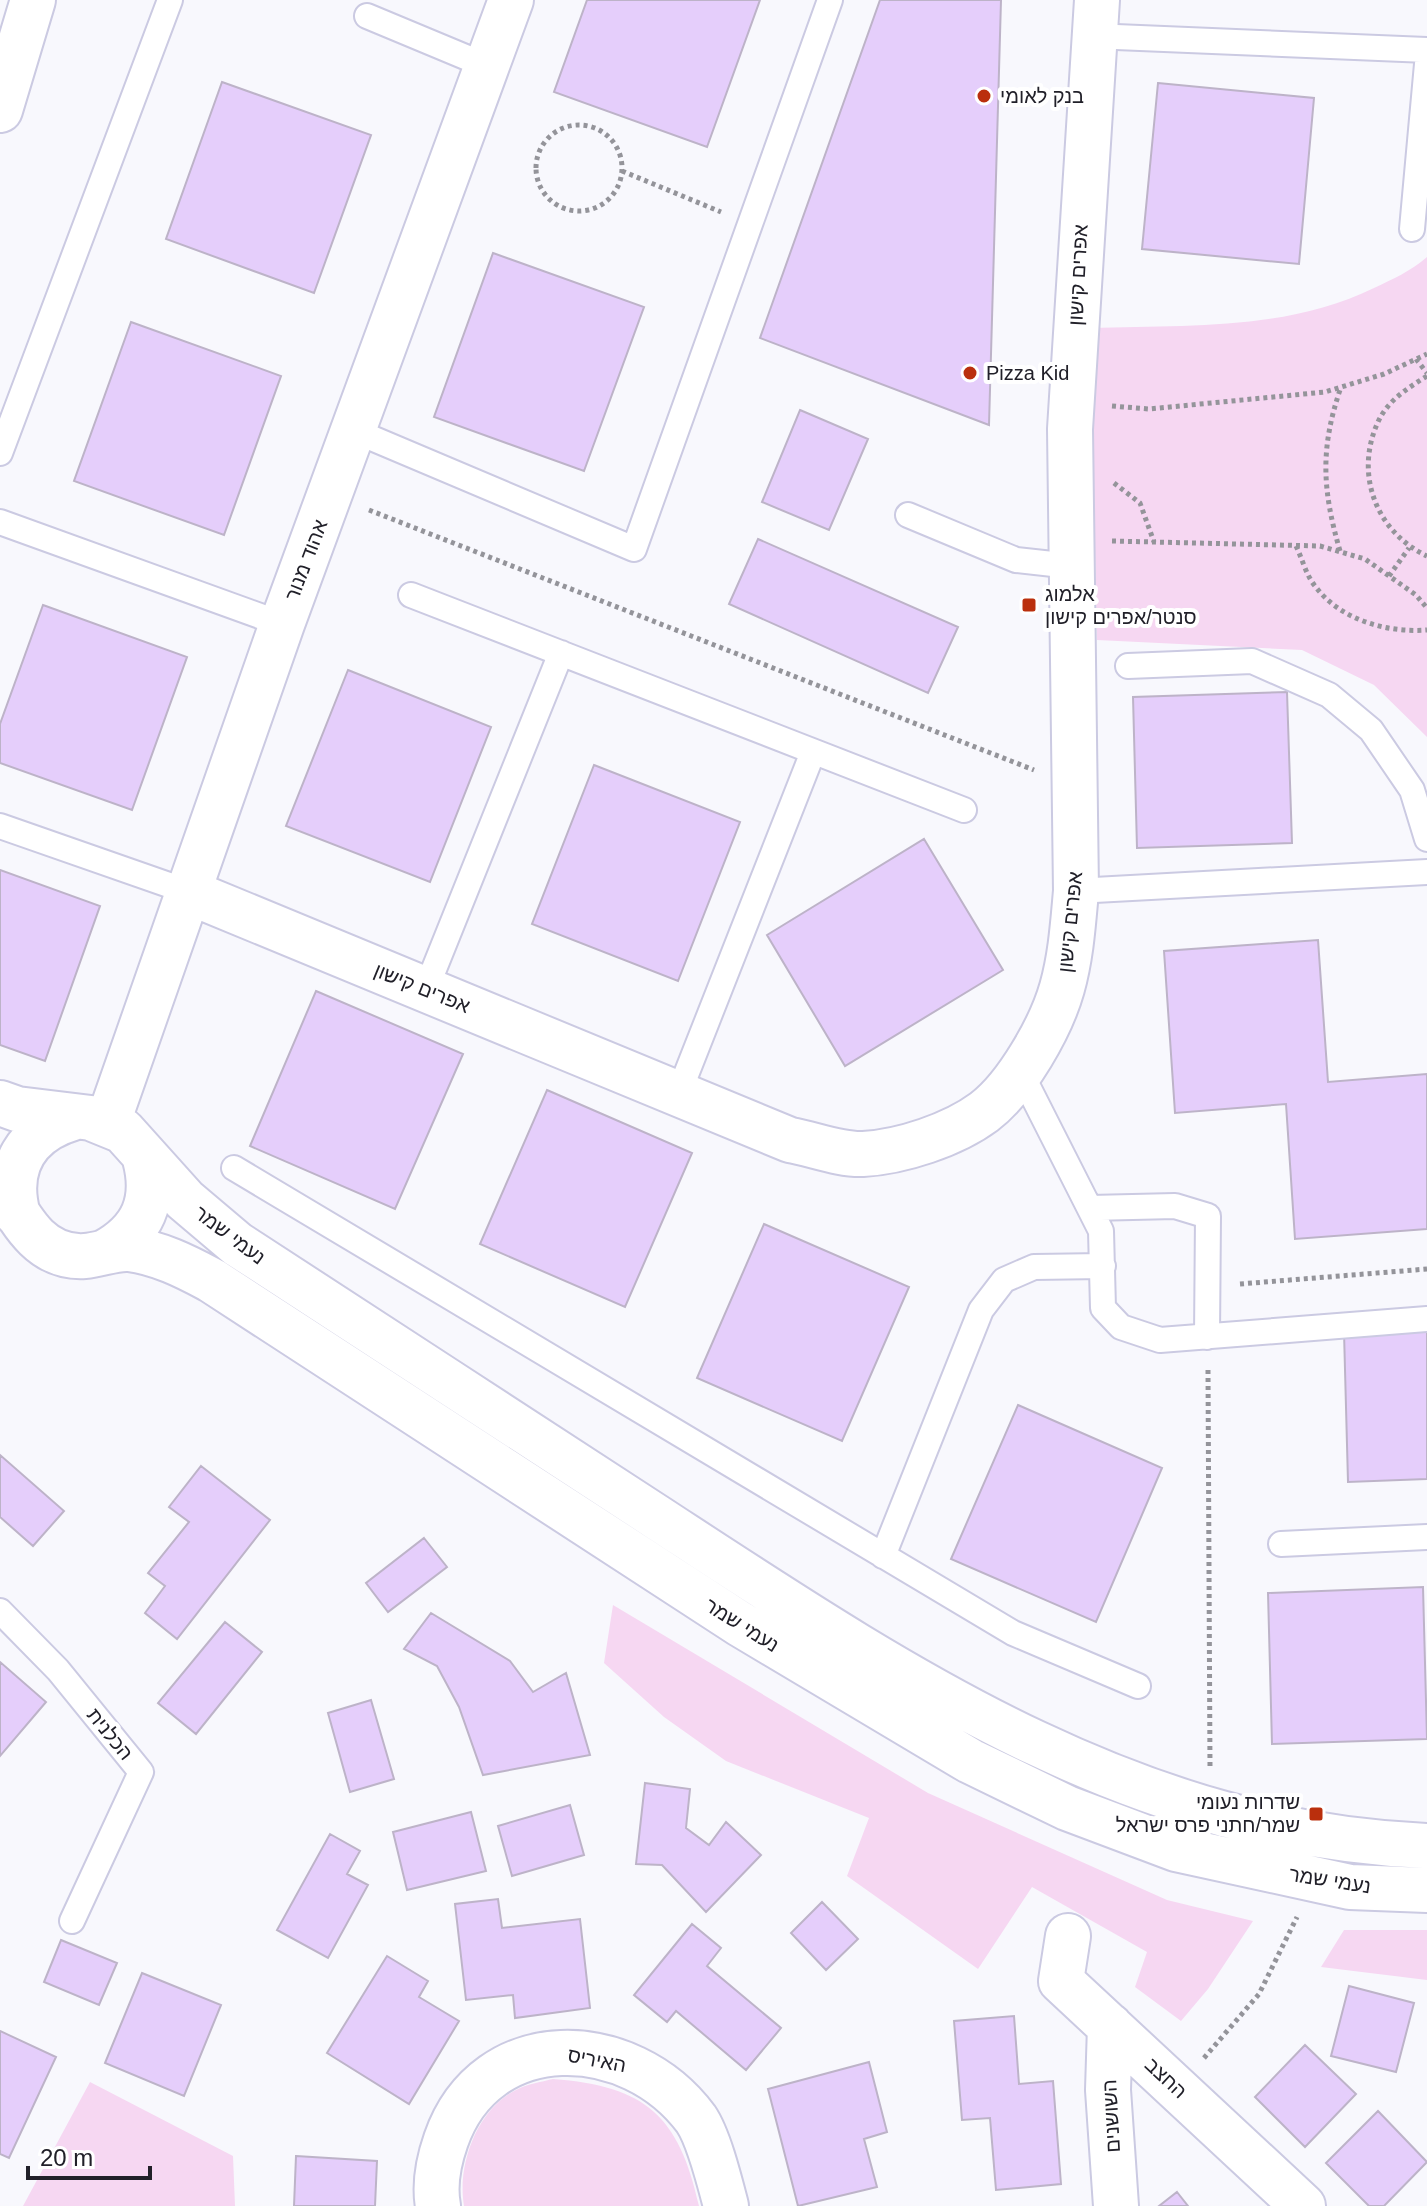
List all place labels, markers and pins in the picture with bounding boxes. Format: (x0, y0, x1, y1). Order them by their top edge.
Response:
place label: בנק לאומי (1000, 85, 1084, 107)
marker: בנק לאומי (975, 87, 993, 105)
place label: Pizza Kid (986, 362, 1069, 384)
marker: Pizza Kid (961, 364, 979, 382)
place label: אלמוג סנטר/אפרים קישון (1045, 583, 1197, 628)
marker: אלמוג סנטר/אפרים קישון (1020, 596, 1038, 614)
place label: שדרות נעומי שמר/חתני פרס ישראל (1116, 1791, 1300, 1836)
marker: שדרות נעומי שמר/חתני פרס ישראל (1307, 1805, 1325, 1823)

